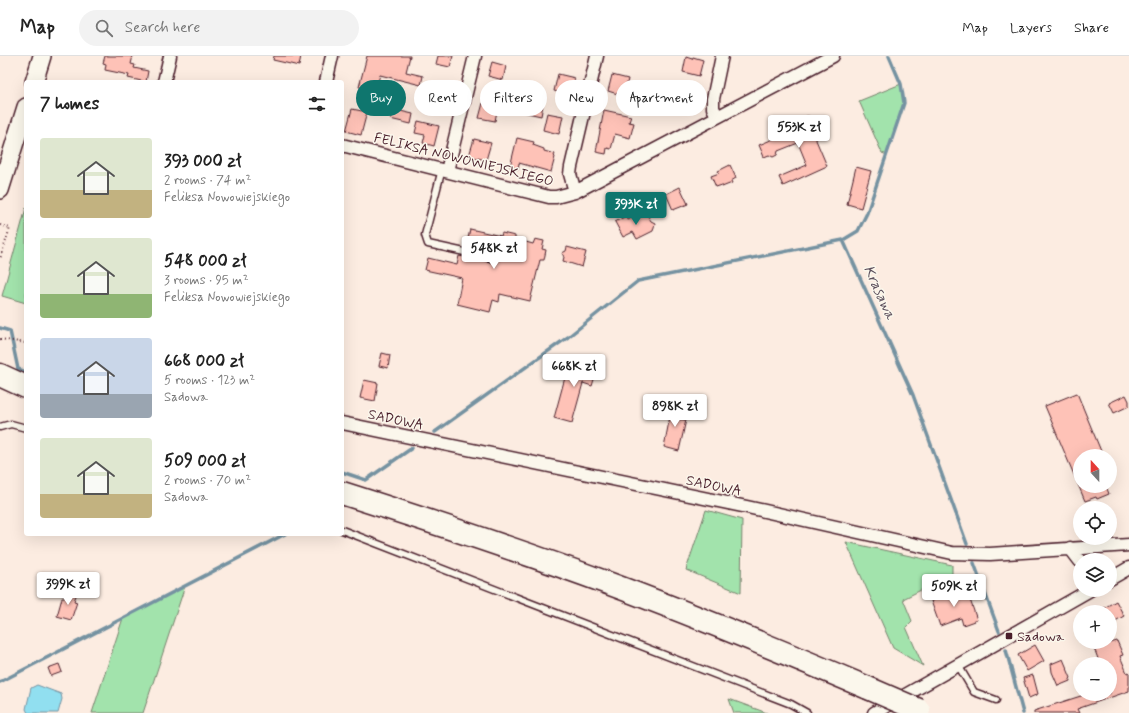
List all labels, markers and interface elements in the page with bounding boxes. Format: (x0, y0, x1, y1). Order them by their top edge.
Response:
search box (79, 10, 359, 46)
text: Map (20, 15, 55, 40)
icon: search (93, 17, 115, 39)
text: Search here (125, 18, 200, 38)
text: Map (962, 19, 988, 37)
text: Layers (1010, 19, 1052, 37)
text: Share (1074, 19, 1109, 37)
chip: Buy (356, 80, 406, 116)
chip: Rent (414, 80, 472, 116)
chip: Filters (480, 80, 547, 116)
chip: New (555, 80, 608, 116)
chip: Apartment (616, 80, 707, 116)
text: 7 homes (40, 93, 99, 115)
icon: filters (306, 93, 328, 115)
pin: 553K zł (762, 115, 836, 149)
text: 553K zł (777, 119, 821, 136)
street label: FELIKSA NOWOWIEJSKIEGO (372, 129, 555, 191)
text: 393 000 zł (164, 150, 242, 172)
icon: home (72, 154, 120, 202)
text: 2 rooms · 74 m² (164, 172, 251, 189)
text: Feliksa Nowowiejskiego (164, 189, 290, 206)
pin: 393K zł (599, 192, 673, 226)
text: 393K zł (614, 196, 658, 213)
pin: 548K zł (457, 236, 531, 270)
text: 548K zł (471, 240, 517, 257)
text: 548 000 zł (164, 250, 247, 272)
icon: home (72, 254, 120, 302)
water label: Krasawa (858, 262, 900, 323)
text: 3 rooms · 95 m² (164, 272, 248, 289)
text: Feliksa Nowowiejskiego (164, 289, 290, 306)
text: 668 000 zł (164, 350, 244, 372)
icon: home (72, 354, 120, 402)
pin: 668K zł (537, 354, 611, 388)
text: 668K zł (552, 358, 596, 375)
text: 5 rooms · 123 m² (164, 372, 255, 389)
text: Sadowa (164, 389, 208, 406)
pin: 898K zł (638, 394, 712, 428)
text: 898K zł (652, 398, 698, 415)
street label: SADOWA (367, 405, 425, 435)
north arrow (1073, 449, 1117, 493)
map controls (1073, 449, 1117, 701)
text: 509 000 zł (164, 450, 246, 472)
icon: home (72, 454, 120, 502)
street label: SADOWA (685, 471, 743, 501)
text: 2 rooms · 70 m² (164, 472, 251, 489)
text: Sadowa (164, 489, 208, 506)
button: locate (1073, 501, 1117, 545)
button: layers (1073, 553, 1117, 597)
pin: 399K zł (31, 572, 105, 606)
pin: 509K zł (917, 574, 991, 608)
text: 399K zł (46, 576, 90, 593)
text: 509K zł (931, 578, 977, 595)
button: + (1073, 605, 1117, 649)
place label: Sadowa (1017, 628, 1065, 646)
marker: Sadowa (1004, 631, 1014, 641)
button: − (1073, 657, 1117, 701)

